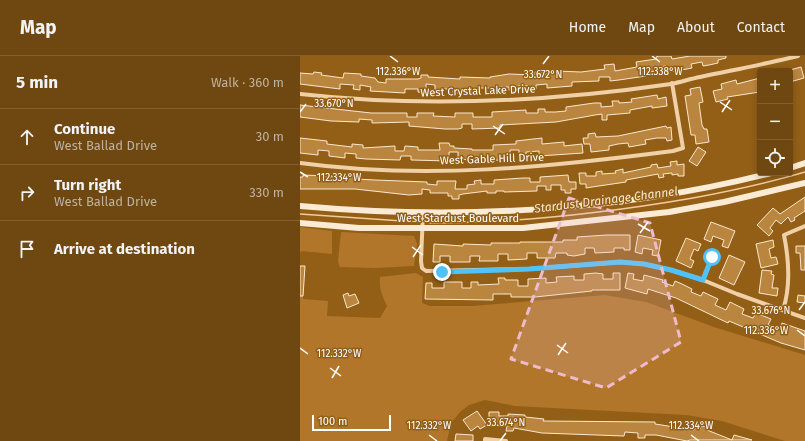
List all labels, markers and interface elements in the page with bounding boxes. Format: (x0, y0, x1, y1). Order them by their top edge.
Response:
text: Map (20, 16, 57, 39)
text: Home (569, 19, 606, 36)
text: Map (628, 19, 655, 36)
text: About (677, 19, 715, 36)
text: Contact (737, 19, 785, 36)
text: 112.336°W (376, 66, 421, 78)
text: 112.338°W (638, 66, 683, 78)
map controls (757, 68, 793, 176)
button: + (757, 68, 793, 104)
text: 33.672°N (524, 69, 562, 81)
text: 5 min (16, 72, 58, 93)
text: Walk · 360 m (211, 75, 284, 90)
street label: West Crystal Lake Drive (420, 82, 536, 100)
text: 33.670°N (314, 98, 354, 110)
button: − (757, 104, 793, 140)
text: Continue (54, 120, 115, 138)
icon: ahead (16, 126, 38, 148)
text: 30 m (256, 129, 284, 144)
text: West Ballad Drive (54, 138, 157, 153)
button: locate (757, 140, 793, 176)
street label: West Gable Hill Drive (440, 151, 544, 167)
text: 112.334°W (317, 172, 362, 184)
text: Turn right (54, 176, 121, 194)
icon: right (16, 182, 38, 204)
water label: Stardust Drainage Channel (532, 184, 679, 216)
text: 330 m (249, 185, 284, 200)
text: West Ballad Drive (54, 194, 157, 209)
street label: West Stardust Boulevard (397, 212, 519, 225)
icon: arrive (16, 238, 38, 260)
text: Arrive at destination (54, 240, 195, 258)
route start (703, 248, 721, 266)
route end (433, 263, 451, 281)
text: 33.676°N (752, 305, 790, 317)
text: 112.336°W (744, 325, 789, 337)
text: 112.332°W (317, 348, 362, 360)
scale bar (312, 413, 391, 432)
text: 100 m (318, 415, 347, 428)
text: 33.674°N (487, 417, 525, 429)
text: 112.332°W (407, 420, 452, 432)
text: 112.334°W (669, 420, 714, 432)

